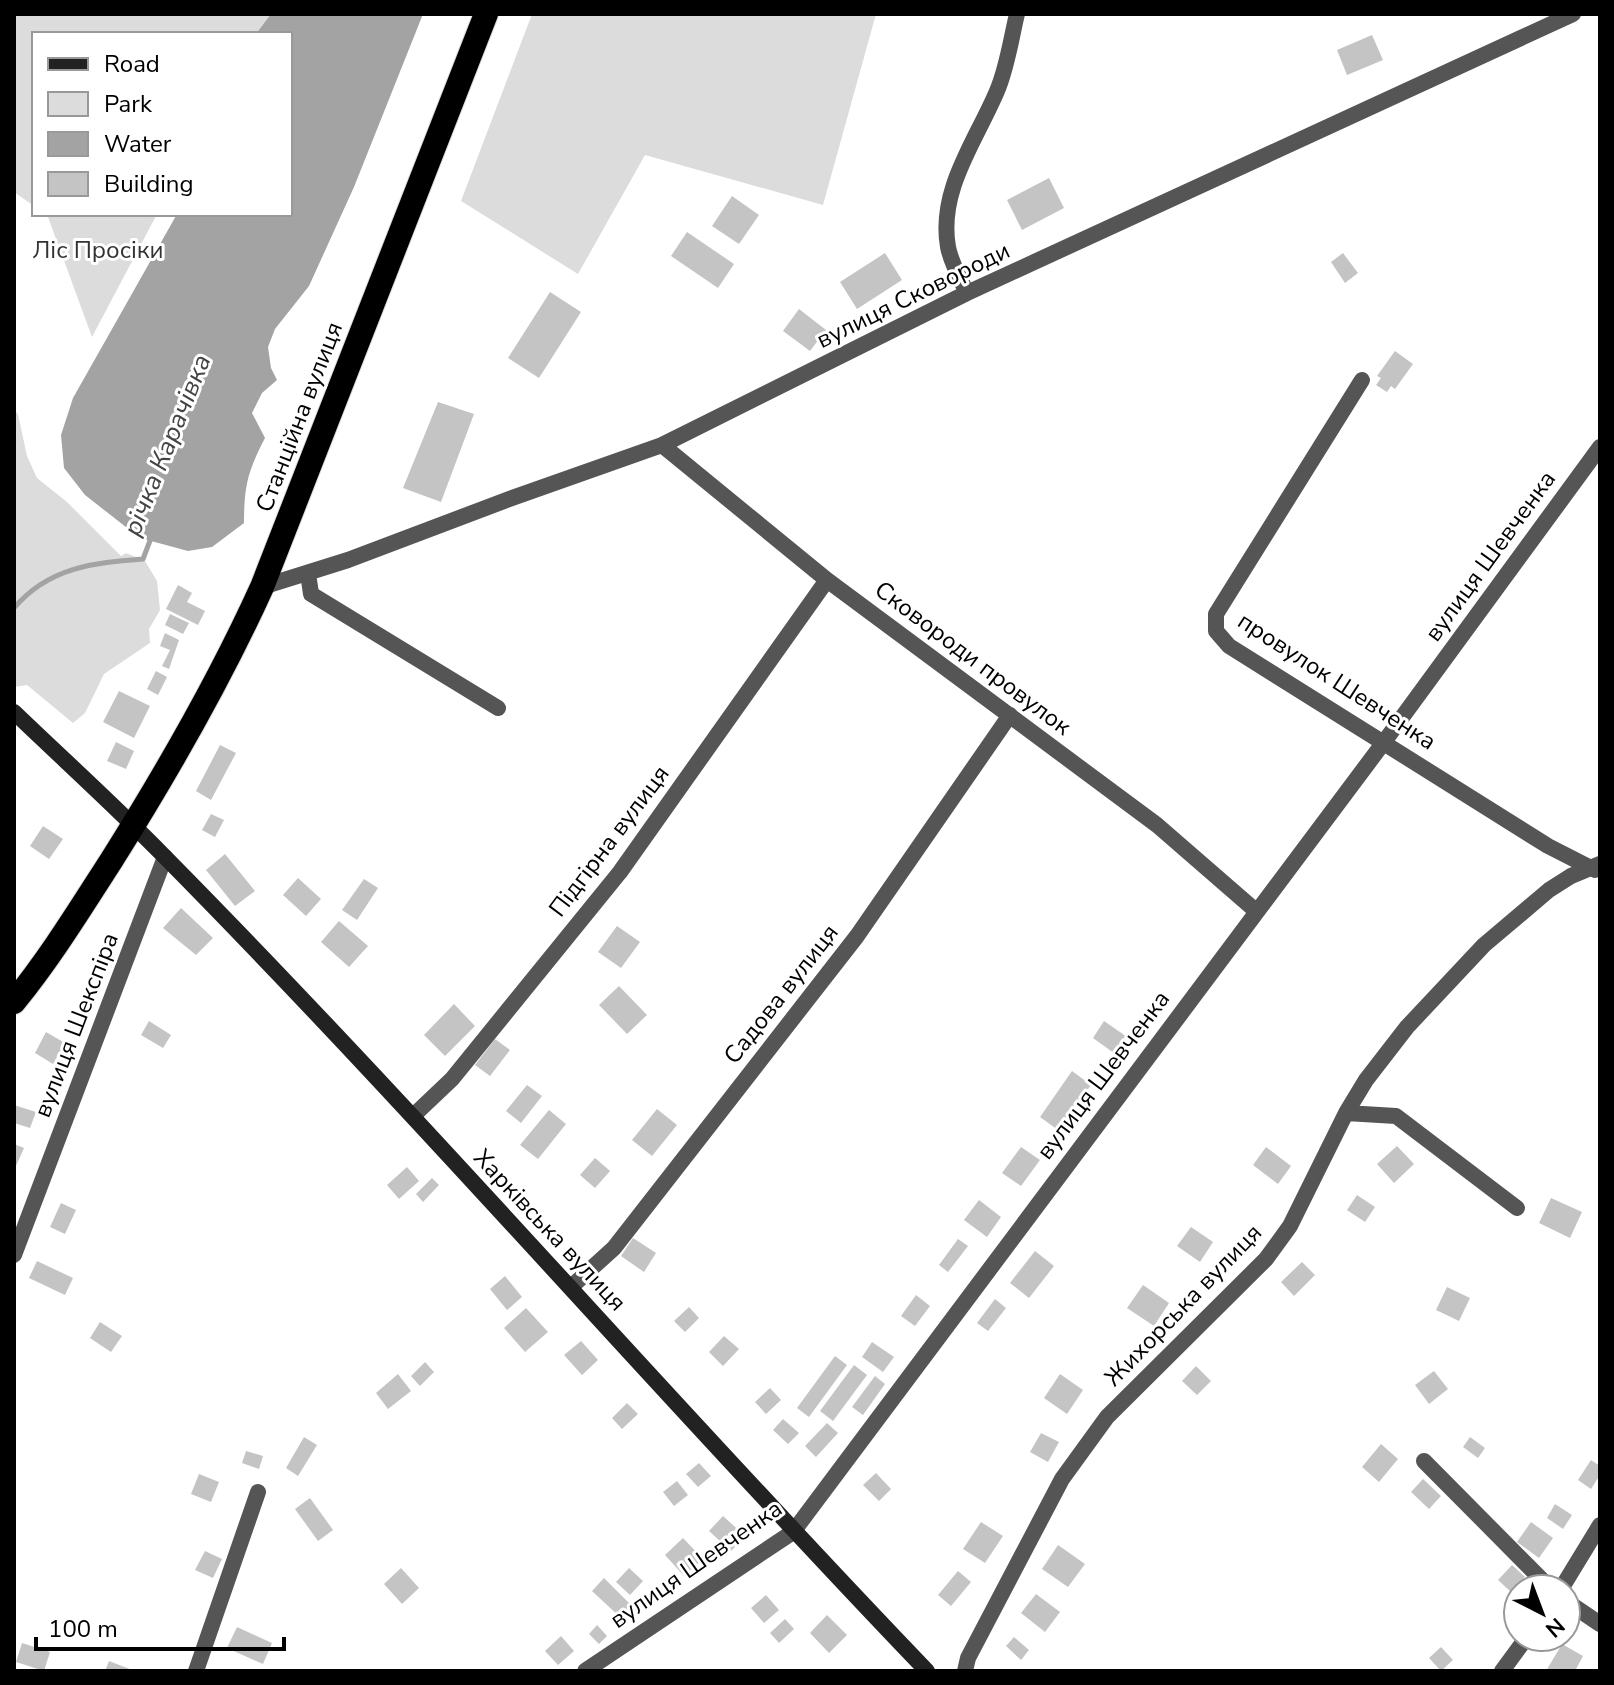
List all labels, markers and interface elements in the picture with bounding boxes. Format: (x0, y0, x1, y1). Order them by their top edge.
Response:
legend (32, 32, 292, 216)
text: Road (104, 48, 160, 80)
text: Park (104, 88, 153, 120)
text: Water (104, 128, 172, 160)
text: Building (104, 168, 194, 200)
park label: Ліс Просіки (33, 234, 163, 266)
street label: вулиця Сковороди (811, 234, 1015, 356)
street label: Станційна вулиця (248, 317, 350, 517)
water label: річка Карачівка (115, 349, 219, 541)
street label: вулиця Шевченка (1417, 464, 1563, 648)
street label: Сковороди провулок (868, 574, 1078, 743)
street label: провулок Шевченка (1232, 605, 1442, 757)
street label: Підгірна вулиця (541, 759, 677, 923)
street label: Садова вулиця (716, 918, 846, 1070)
street label: вулиця Шекспіра (26, 928, 126, 1122)
street label: вулиця Шевченка (1029, 984, 1177, 1166)
street label: Харківська вулиця (467, 1142, 633, 1318)
street label: Жихорська вулиця (1097, 1217, 1269, 1393)
street label: вулиця Шевченка (603, 1493, 789, 1635)
north arrow (1502, 1573, 1582, 1653)
scale bar (36, 1601, 284, 1651)
text: N (1539, 1610, 1571, 1644)
text: 100 m (48, 1613, 118, 1645)

